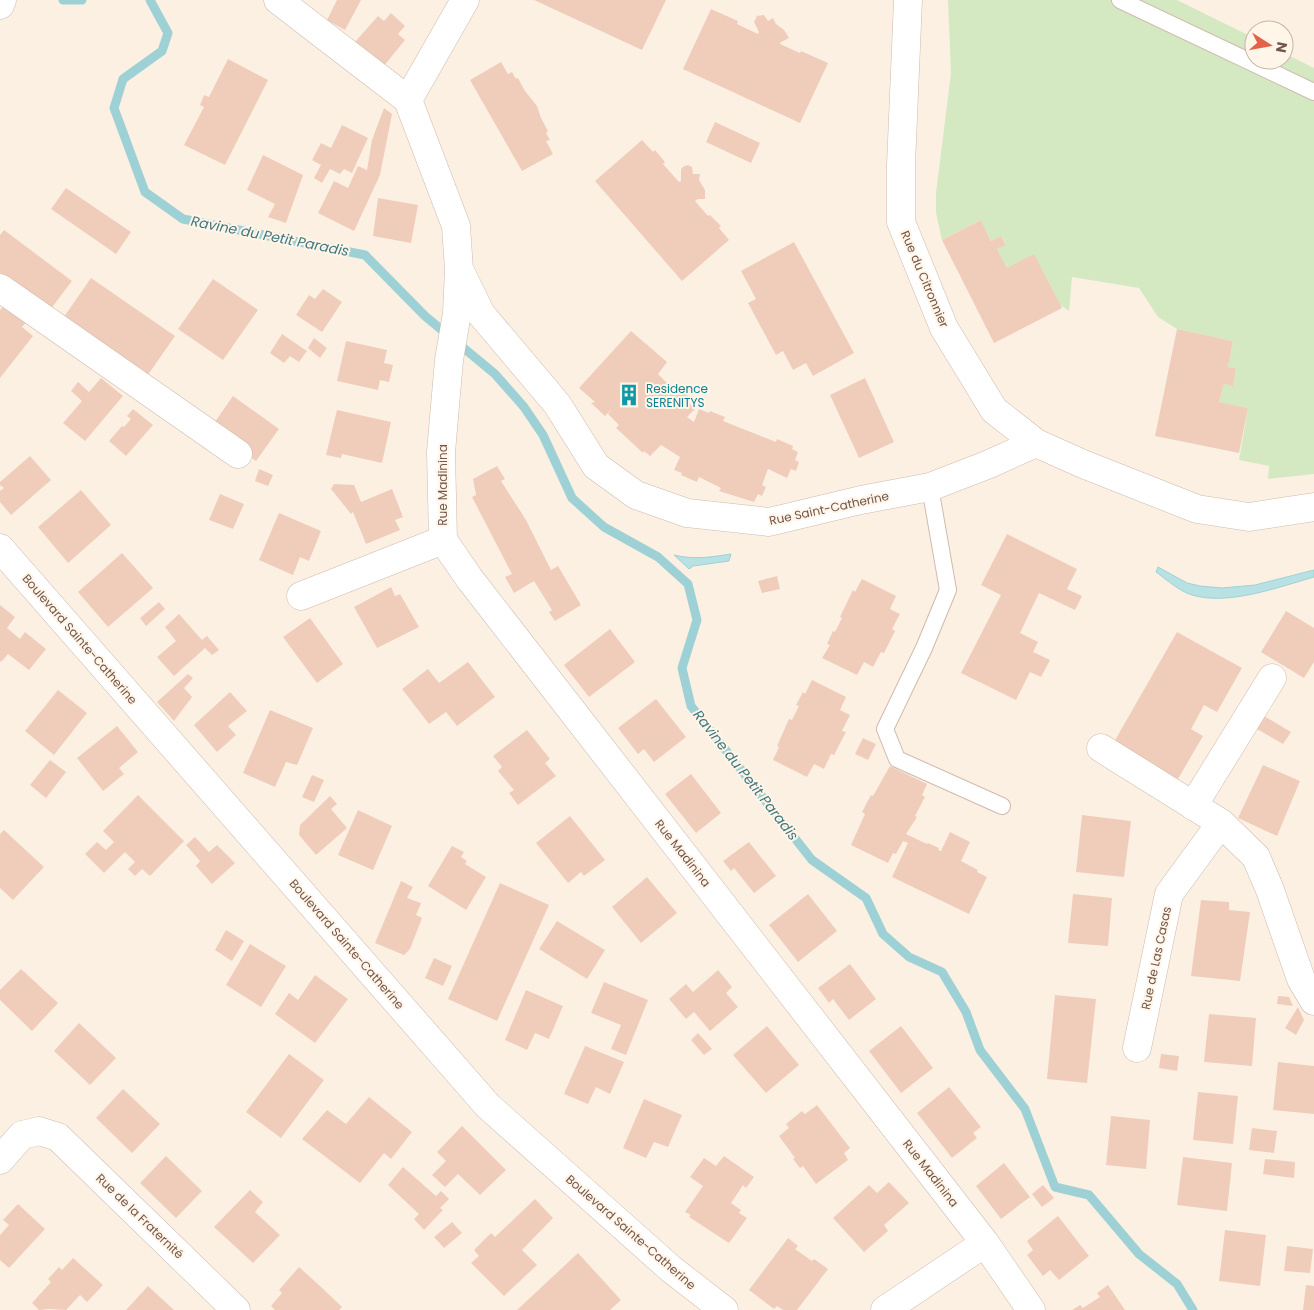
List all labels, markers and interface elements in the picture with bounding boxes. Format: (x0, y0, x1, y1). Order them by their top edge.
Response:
north arrow (1244, 20, 1294, 70)
text: N (1271, 40, 1293, 55)
water label: Ravine du Petit Paradis (189, 211, 351, 261)
street label: Rue du Citronnier (897, 228, 953, 330)
place label: Residence SERENITYS (646, 380, 708, 411)
building icon: Residence SERENITYS (616, 382, 642, 408)
street label: Rue Madinina (434, 444, 451, 526)
street label: Rue Saint-Catherine (768, 487, 890, 529)
street label: Boulevard Sainte-Catherine (19, 570, 141, 708)
water label: Ravine du Petit Paradis (689, 706, 803, 844)
street label: Rue Madinina (651, 816, 715, 890)
street label: Boulevard Sainte-Catherine (286, 875, 408, 1013)
street label: Rue de Las Casas (1137, 905, 1175, 1011)
street label: Rue Madinina (899, 1136, 963, 1210)
street label: Rue de la Fraternité (92, 1170, 188, 1262)
street label: Boulevard Sainte-Catherine (562, 1171, 700, 1293)

